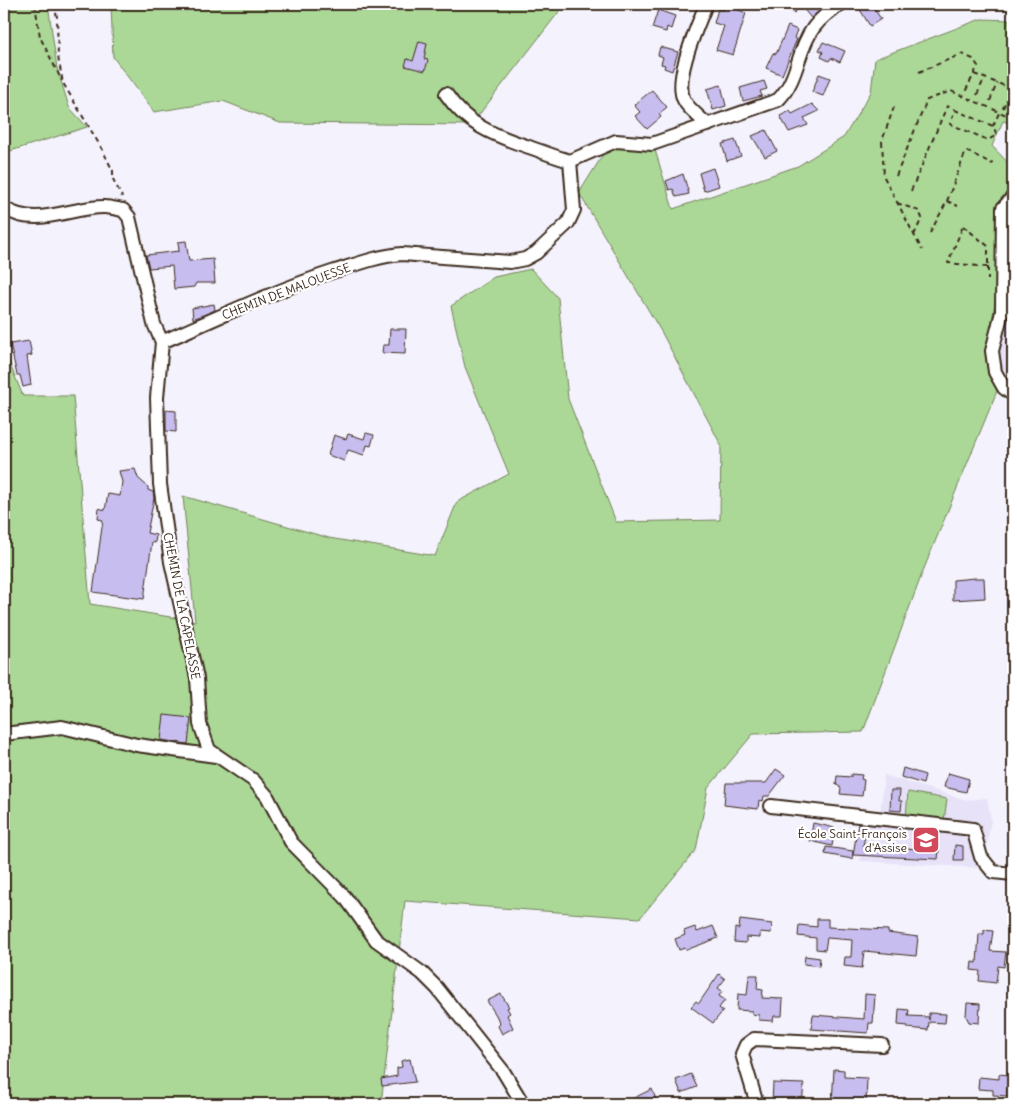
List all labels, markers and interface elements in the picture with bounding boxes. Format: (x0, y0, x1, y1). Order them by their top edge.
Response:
street label: CHEMIN DE MALOUESSE (220, 260, 352, 322)
street label: CHEMIN DE LA CAPELASSE (160, 531, 204, 681)
school or university icon: École Saint-François d'Assise (911, 825, 941, 855)
place label: École Saint-François d'Assise (798, 826, 907, 855)

